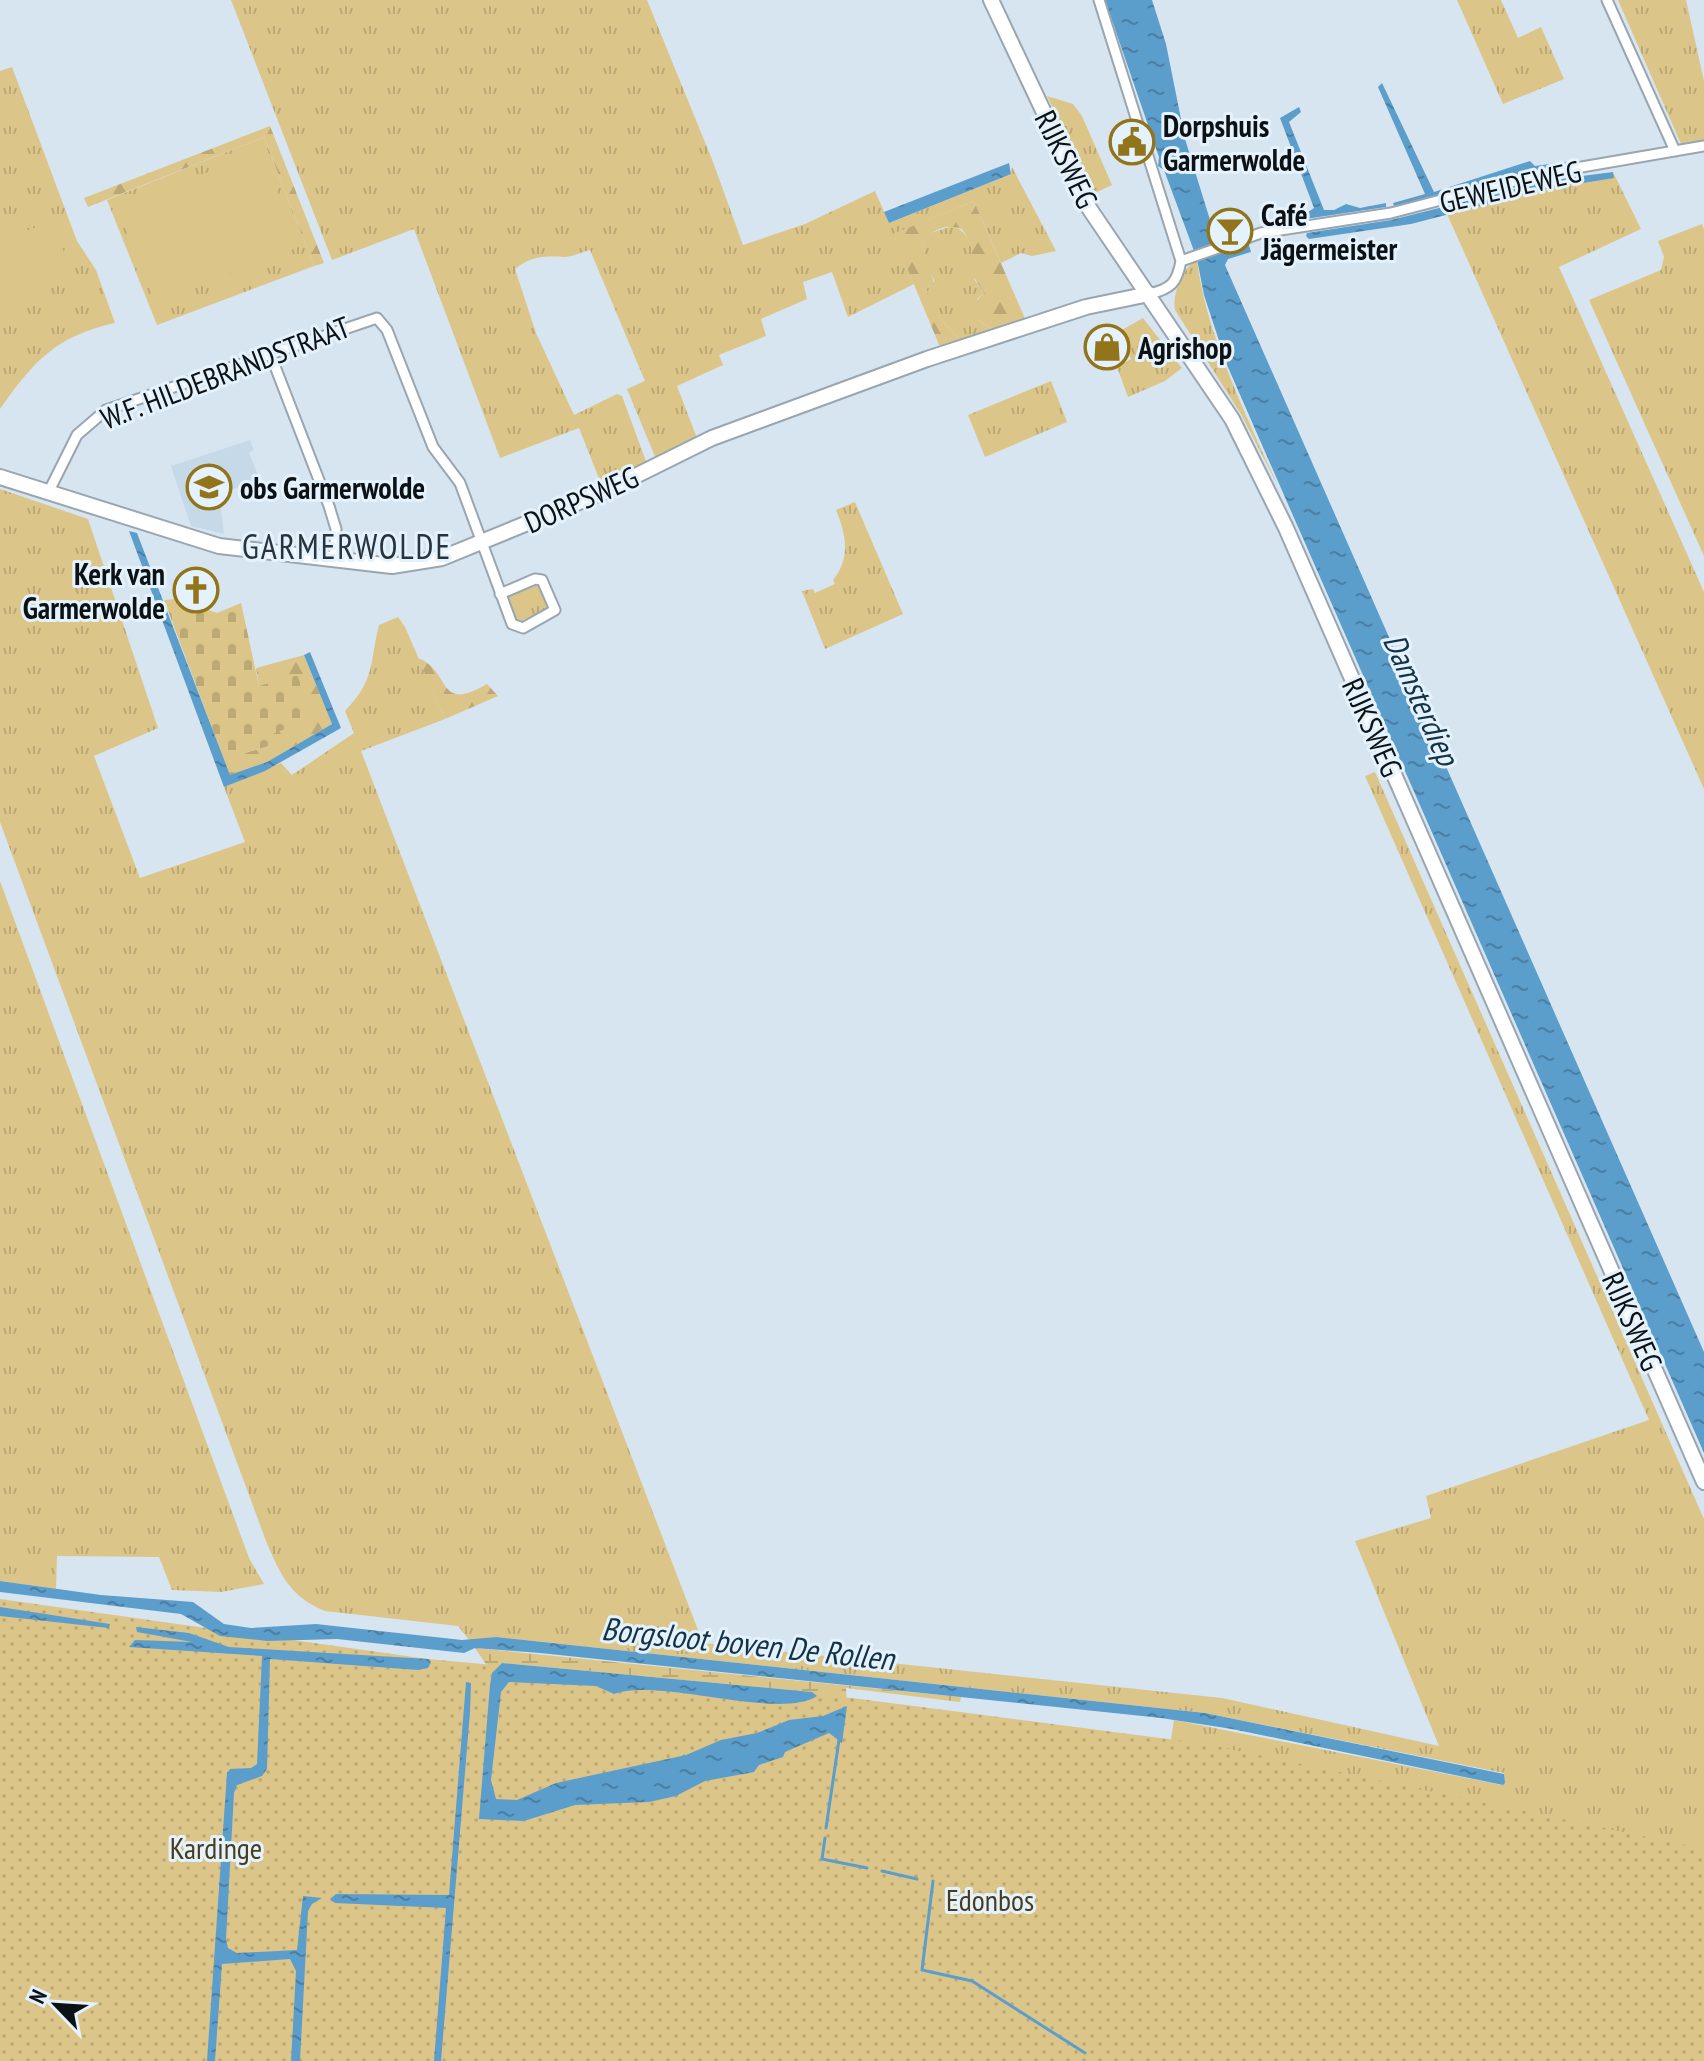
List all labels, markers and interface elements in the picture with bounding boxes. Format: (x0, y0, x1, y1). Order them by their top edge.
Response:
street label: RIJKSWEG (1027, 104, 1107, 214)
place label: Dorpshuis Garmerwolde (1163, 106, 1305, 179)
public building icon: Dorpshuis Garmerwolde (1108, 118, 1156, 166)
street label: GEWEIDEWEG (1435, 151, 1585, 221)
place label: Café Jägermeister (1260, 195, 1398, 268)
bar icon: Café Jägermeister (1206, 207, 1254, 255)
street label: W.F. HILDEBRANDSTRAAT (95, 307, 355, 437)
shop icon: Agrishop (1083, 323, 1131, 371)
place label: Agrishop (1137, 328, 1232, 367)
street label: DORPSWEG (518, 457, 644, 541)
school or university icon: obs Garmerwolde (185, 463, 233, 511)
place label: obs Garmerwolde (240, 468, 425, 507)
district label: GARMERWOLDE (242, 524, 452, 568)
place label: Kerk van Garmerwolde (23, 554, 165, 627)
church icon: Kerk van Garmerwolde (172, 566, 220, 614)
water label: Damsterdiep (1374, 627, 1470, 773)
street label: RIJKSWEG (1334, 672, 1412, 782)
street label: RIJKSWEG (1594, 1266, 1672, 1376)
water label: Borgsloot boven De Rollen (600, 1607, 898, 1679)
park label: Kardinge (170, 1828, 262, 1867)
park label: Edonbos (946, 1880, 1034, 1919)
north arrow (16, 1965, 96, 2045)
text: N (23, 1985, 53, 2008)

